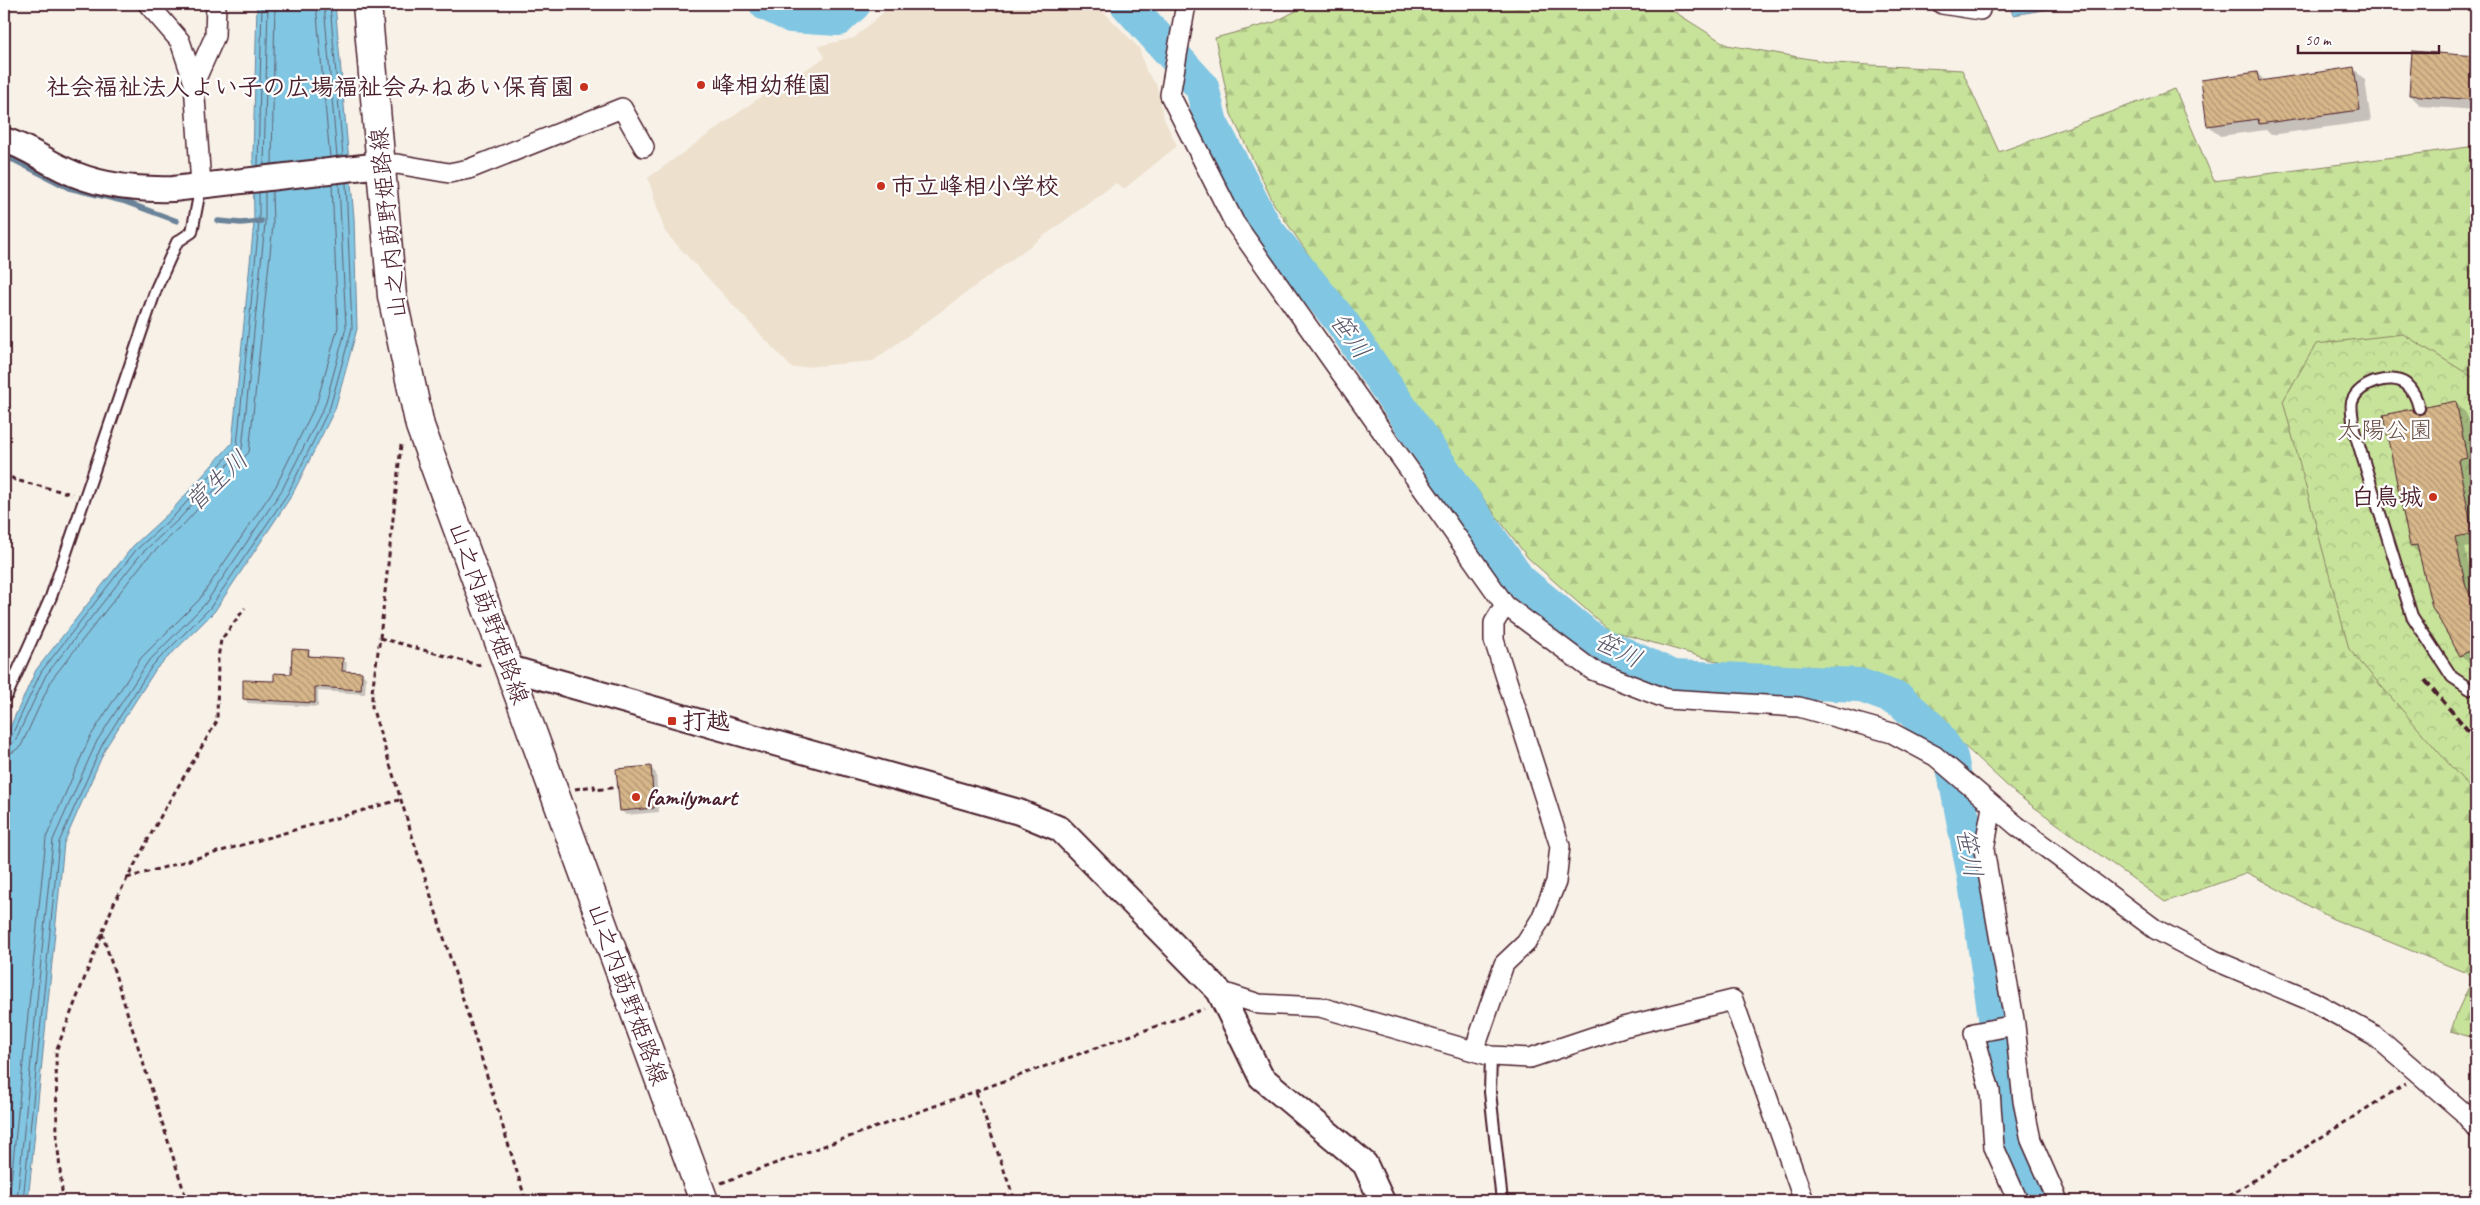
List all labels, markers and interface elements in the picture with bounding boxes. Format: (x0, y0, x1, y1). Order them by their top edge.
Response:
scale bar (2298, 22, 2439, 54)
text: 50 m (2305, 31, 2332, 50)
place label: 峰相幼稚園 (711, 70, 831, 100)
place label: 社会福祉法人よい子の広場福祉会みねあい保育園 (46, 72, 574, 102)
marker: 峰相幼稚園 (695, 79, 707, 91)
marker: 社会福祉法人よい子の広場福祉会みねあい保育園 (578, 81, 590, 93)
street label: 山之内莇野姫路線 (363, 126, 413, 320)
place label: 市立峰相小学校 (891, 171, 1059, 201)
marker: 市立峰相小学校 (875, 180, 887, 192)
water label: 笹川 (1322, 306, 1378, 366)
park label: 太陽公園 (2337, 415, 2433, 445)
water label: 菅生川 (179, 444, 255, 518)
place label: 白鳥城 (2351, 482, 2423, 512)
marker: 白鳥城 (2427, 491, 2439, 503)
street label: 山之内莇野姫路線 (442, 518, 536, 708)
water label: 笹川 (1589, 625, 1647, 675)
place label: 打越 (682, 706, 730, 736)
marker: 打越 (666, 715, 678, 727)
place label: familymart (646, 782, 740, 812)
marker: familymart (630, 791, 642, 803)
water label: 笹川 (1949, 825, 1989, 881)
street label: 山之内莇野姫路線 (581, 899, 675, 1089)

